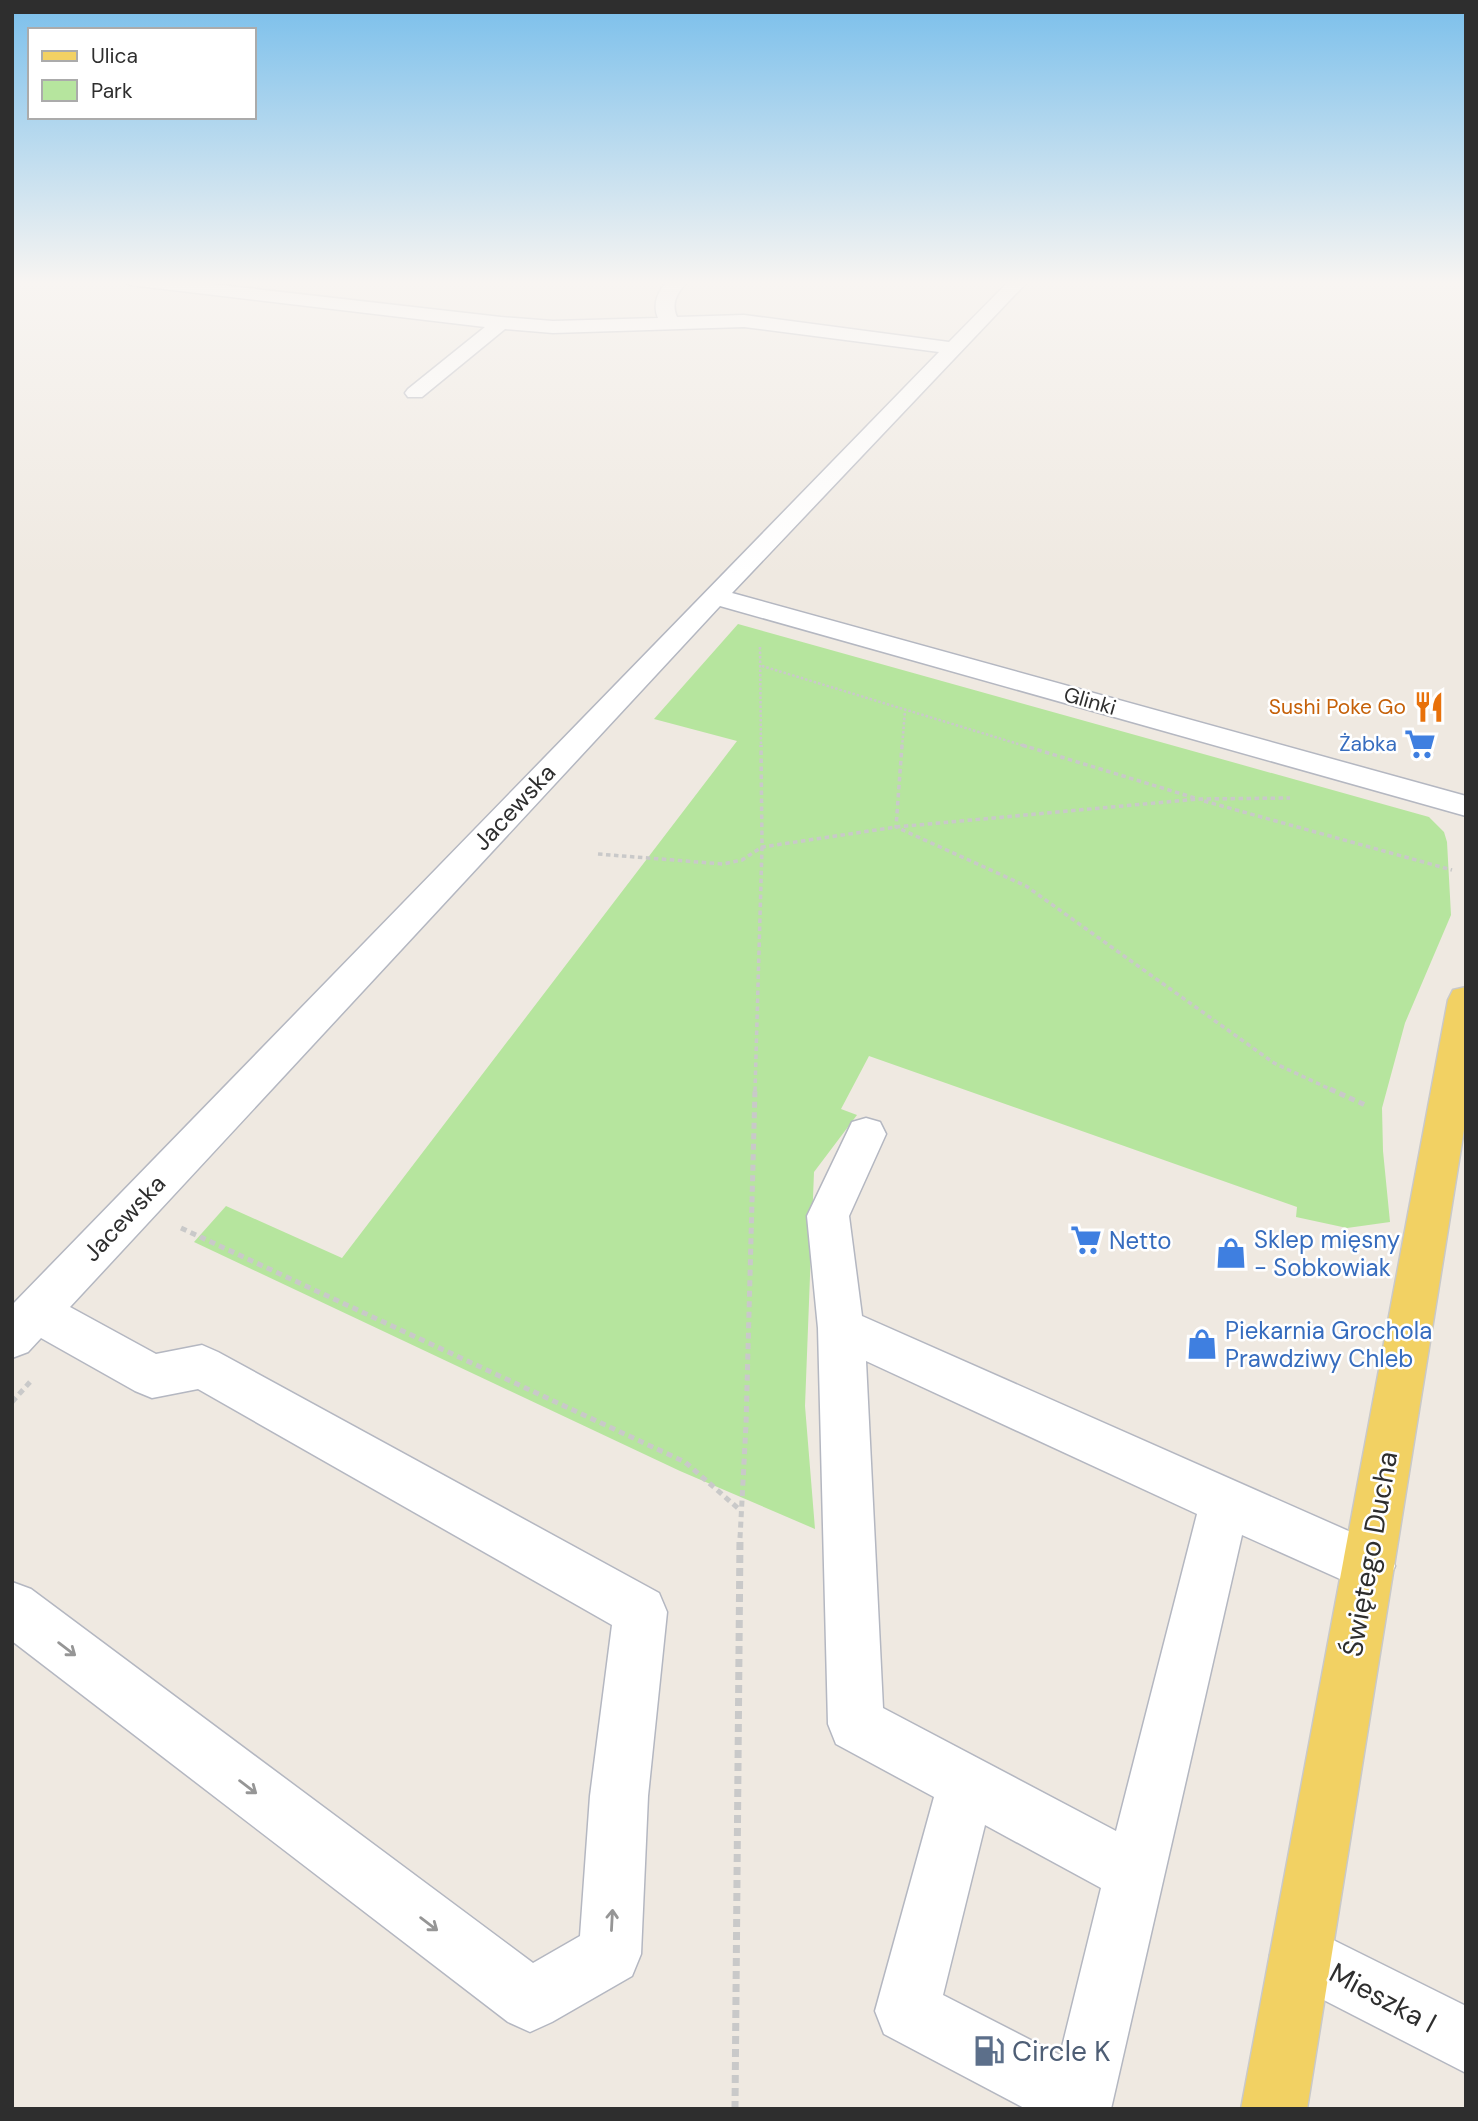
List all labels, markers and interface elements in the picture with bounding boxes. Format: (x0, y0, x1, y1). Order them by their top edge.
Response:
legend (28, 28, 256, 119)
text: Ulica (91, 42, 138, 70)
text: Park (91, 77, 133, 105)
street label: Glinki (1061, 680, 1119, 722)
restaurant icon: Sushi Poke Go (1412, 690, 1446, 724)
place label: Sushi Poke Go (1269, 693, 1406, 721)
supermarket icon: Żabka (1403, 727, 1437, 761)
place label: Żabka (1339, 730, 1397, 758)
street label: Jacewska (466, 757, 562, 857)
street label: Jacewska (76, 1168, 172, 1268)
supermarket icon: Netto (1069, 1223, 1103, 1257)
place label: Sklep mięsny - Sobkowiak (1254, 1224, 1400, 1283)
place label: Netto (1109, 1225, 1172, 1256)
shop icon: Sklep mięsny - Sobkowiak (1214, 1236, 1248, 1270)
place label: Piekarnia Grochola Prawdziwy Chleb (1225, 1315, 1432, 1374)
shop icon: Piekarnia Grochola Prawdziwy Chleb (1185, 1327, 1219, 1361)
street label: Świętego Ducha (1334, 1448, 1406, 1660)
one-way arrow (57, 1642, 75, 1657)
one-way arrow (238, 1779, 257, 1794)
one-way arrow (606, 1910, 619, 1932)
one-way arrow (420, 1916, 439, 1931)
street label: Mieszka I (1323, 1954, 1443, 2042)
place label: Circle K (1012, 2033, 1111, 2070)
fuel station icon: Circle K (972, 2034, 1006, 2068)

